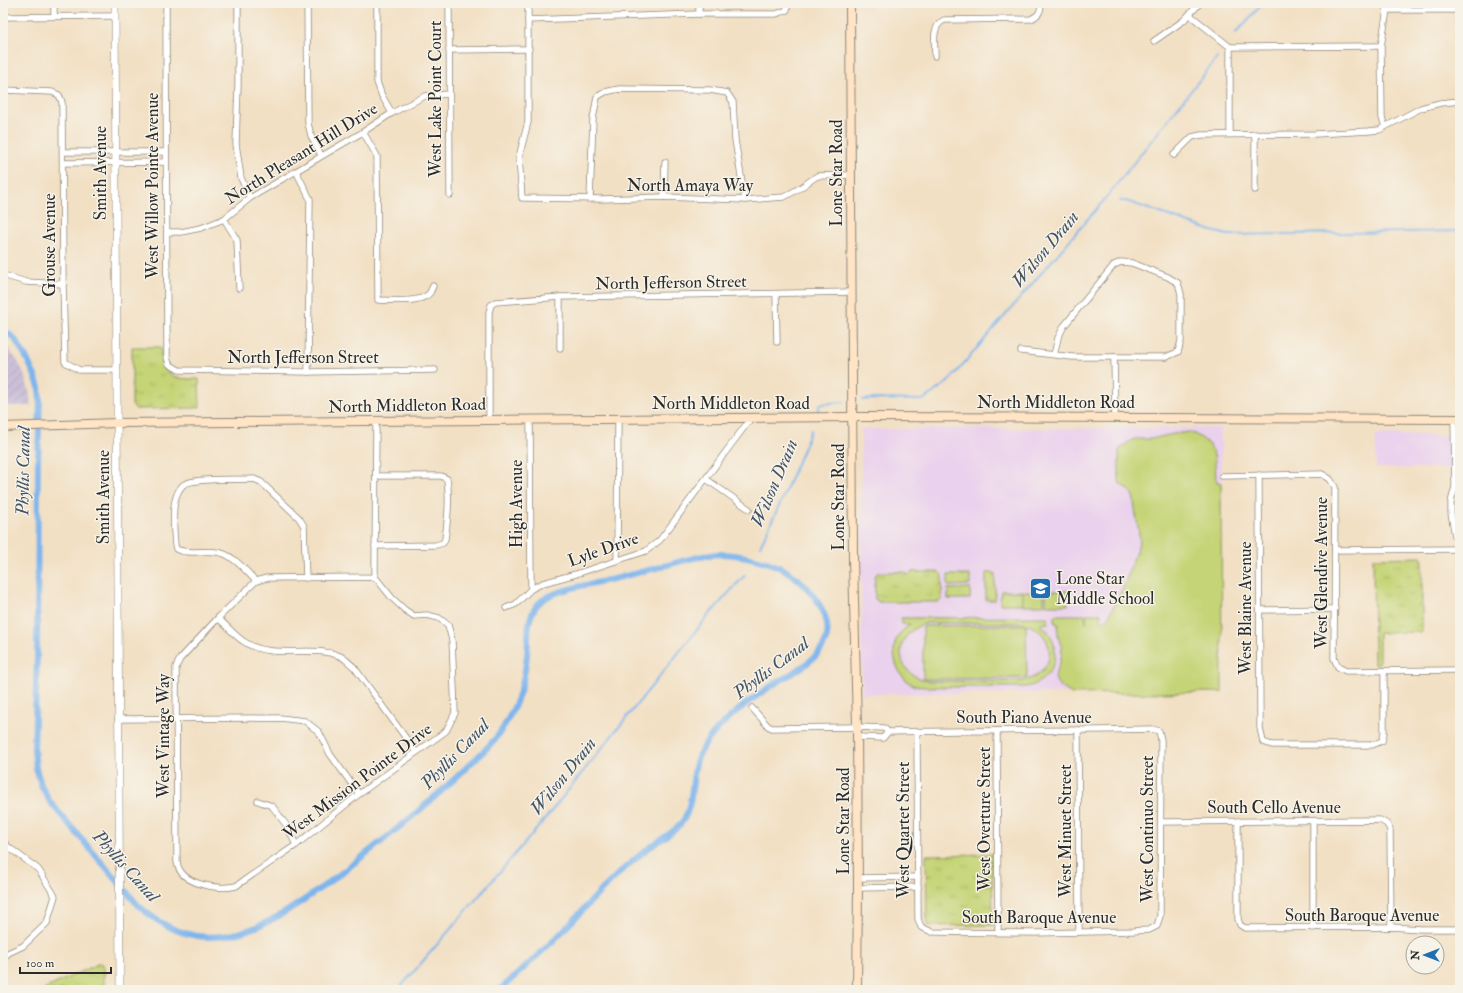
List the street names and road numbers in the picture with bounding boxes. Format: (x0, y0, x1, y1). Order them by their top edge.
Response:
street label: West Lake Point Court (425, 20, 446, 178)
street label: West Willow Pointe Avenue (142, 93, 163, 280)
street label: North Pleasant Hill Drive (221, 98, 381, 209)
street label: Lone Star Road (826, 119, 847, 227)
street label: Smith Avenue (90, 126, 111, 220)
street label: North Amaya Way (627, 175, 754, 197)
street label: Grouse Avenue (39, 193, 60, 297)
street label: North Jefferson Street (595, 271, 747, 295)
street label: North Jefferson Street (227, 347, 379, 369)
street label: North Middleton Road (977, 392, 1136, 413)
street label: North Middleton Road (652, 393, 811, 414)
street label: North Middleton Road (328, 394, 487, 417)
street label: Lone Star Road (828, 443, 849, 551)
street label: Smith Avenue (93, 450, 114, 544)
street label: High Avenue (506, 460, 527, 548)
street label: West Glendive Avenue (1311, 497, 1332, 650)
street label: Lyle Drive (565, 528, 642, 572)
street label: West Blaine Avenue (1235, 541, 1256, 676)
street label: West Vintage Way (153, 673, 175, 799)
street label: South Piano Avenue (956, 707, 1092, 728)
street label: West Mission Pointe Drive (278, 718, 436, 845)
street label: West Overture Street (974, 746, 995, 892)
street label: West Continuo Street (1137, 755, 1158, 904)
street label: West Quartet Street (893, 761, 914, 899)
street label: West Minuet Street (1055, 764, 1076, 899)
street label: Lone Star Road (833, 767, 854, 875)
street label: South Cello Avenue (1207, 797, 1341, 818)
street label: South Baroque Avenue (1285, 905, 1439, 926)
street label: South Baroque Avenue (962, 907, 1116, 928)

